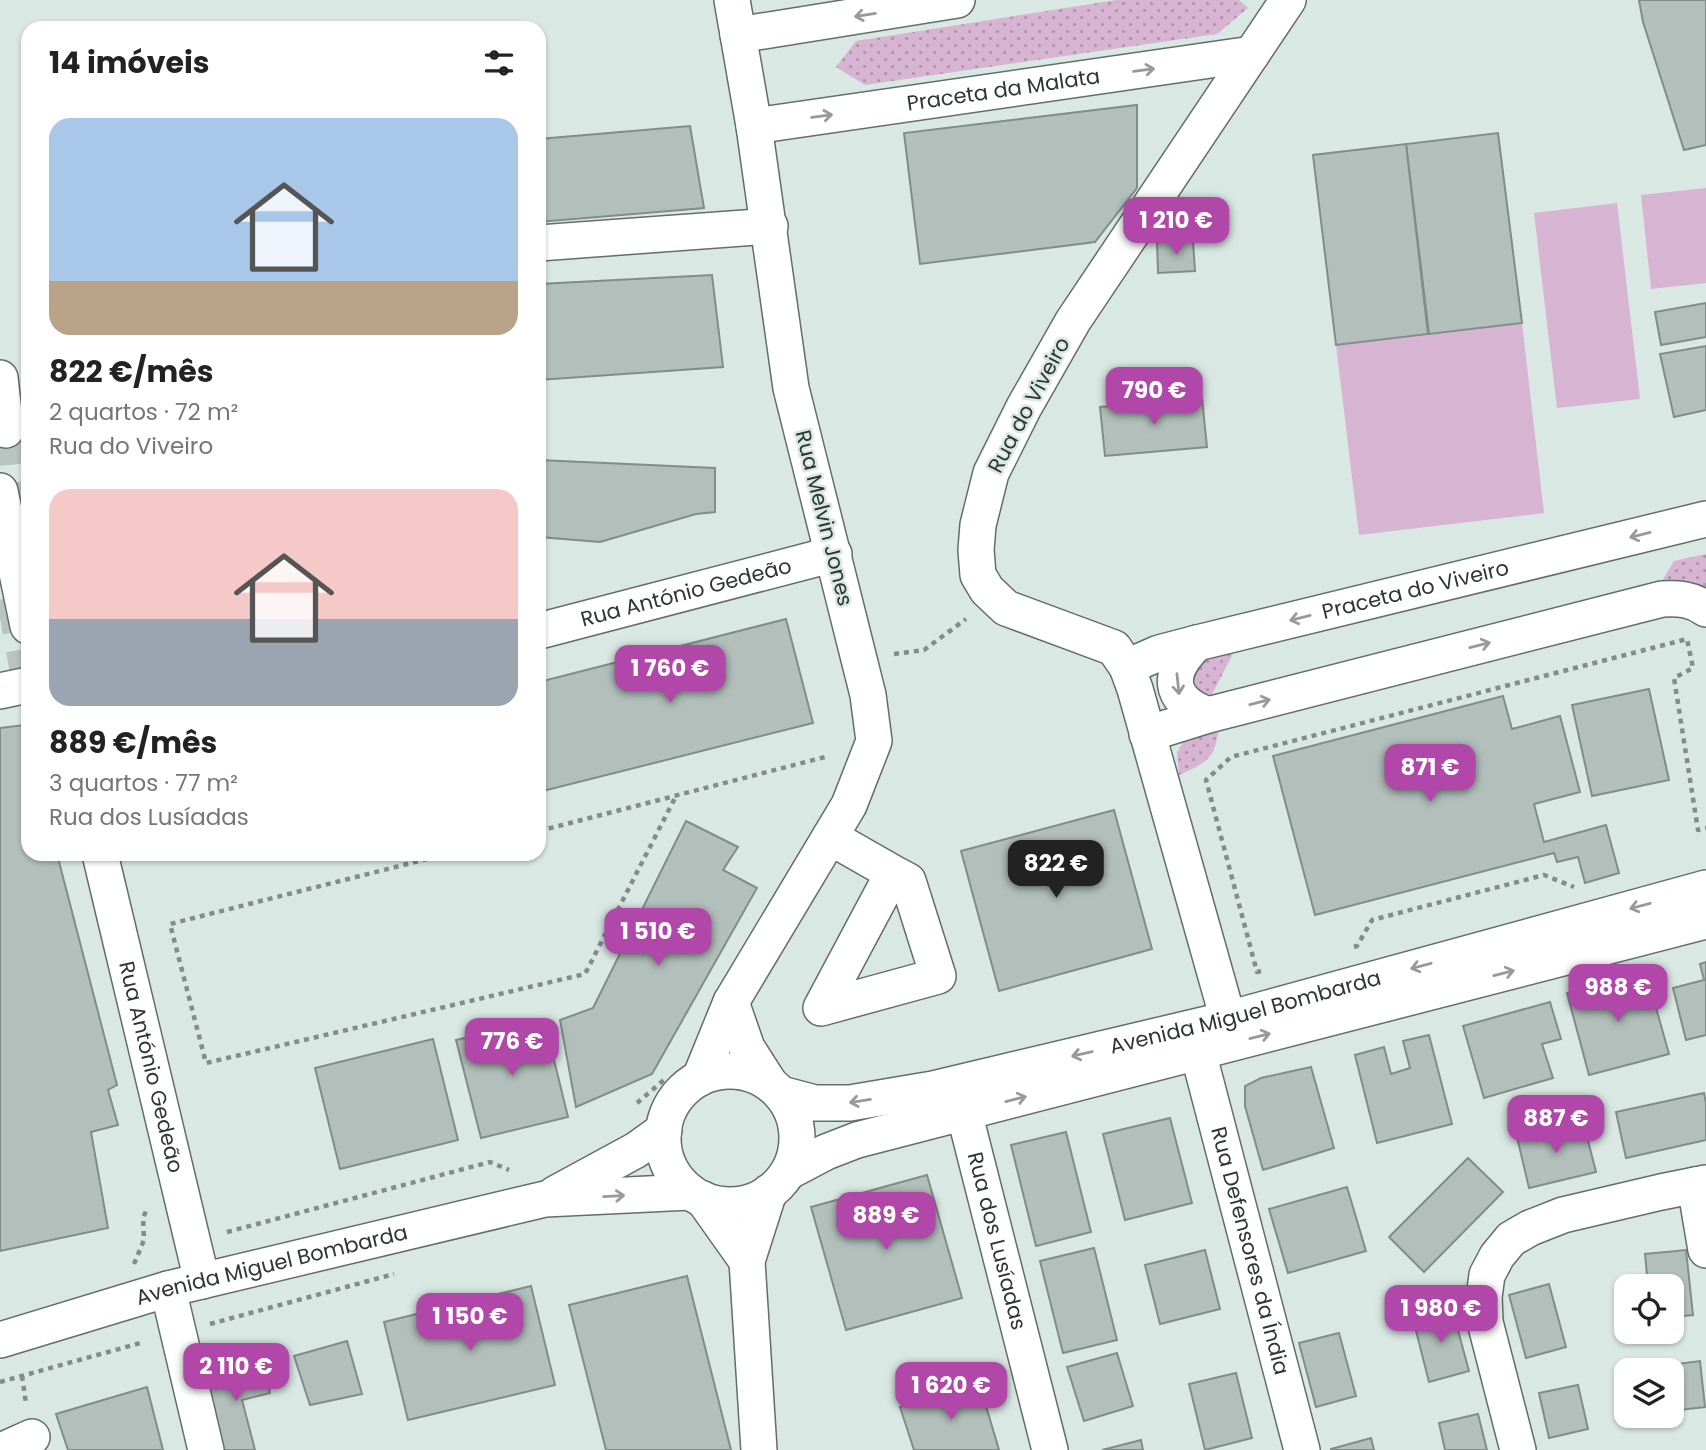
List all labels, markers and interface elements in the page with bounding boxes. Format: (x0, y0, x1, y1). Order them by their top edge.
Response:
one-way arrow (854, 9, 877, 22)
text: 14 imóveis (49, 41, 210, 84)
icon: filters (480, 44, 518, 82)
street label: Praceta da Malata (905, 61, 1102, 118)
one-way arrow (1132, 63, 1155, 76)
one-way arrow (810, 109, 833, 122)
icon: home (221, 164, 347, 290)
pin: 1 210 € (1111, 198, 1241, 257)
text: 1 210 € (1139, 204, 1213, 236)
street label: Rua do Viveiro (981, 332, 1077, 478)
text: 822 €/mês (49, 350, 214, 393)
pin: 790 € (1105, 368, 1203, 427)
text: 790 € (1122, 374, 1186, 406)
text: 2 quartos · 72 m² (49, 396, 238, 428)
street label: Rua Melvin Jones (789, 427, 860, 609)
text: Rua do Viveiro (49, 430, 213, 462)
one-way arrow (1629, 529, 1652, 542)
icon: home (221, 535, 347, 661)
street label: Rua António Gedeão (577, 551, 794, 634)
street label: Praceta do Viveiro (1319, 553, 1512, 626)
one-way arrow (1289, 612, 1312, 625)
one-way arrow (1468, 638, 1491, 651)
pin: 1 760 € (605, 646, 735, 705)
text: 1 760 € (631, 652, 709, 684)
one-way arrow (1172, 672, 1185, 695)
one-way arrow (1248, 695, 1271, 708)
text: 889 €/mês (49, 721, 217, 764)
pin: 871 € (1381, 744, 1479, 804)
text: 871 € (1400, 751, 1460, 783)
text: 3 quartos · 77 m² (49, 767, 238, 799)
text: Rua dos Lusíadas (49, 801, 249, 833)
pin: 822 € (1007, 841, 1105, 900)
text: 822 € (1024, 847, 1088, 879)
one-way arrow (1629, 900, 1652, 913)
pin: 1 510 € (593, 908, 723, 968)
text: 1 510 € (620, 915, 696, 947)
street label: Rua António Gedeão (112, 958, 191, 1176)
one-way arrow (1410, 960, 1433, 973)
street label: Avenida Miguel Bombarda (1107, 963, 1384, 1061)
pin: 988 € (1569, 964, 1667, 1024)
one-way arrow (1492, 966, 1514, 979)
text: 988 € (1584, 971, 1652, 1003)
pin: 776 € (463, 1018, 561, 1078)
text: 776 € (481, 1025, 543, 1057)
one-way arrow (1248, 1029, 1270, 1042)
one-way arrow (1071, 1048, 1094, 1061)
one-way arrow (1004, 1092, 1026, 1105)
one-way arrow (849, 1095, 872, 1108)
pin: 887 € (1507, 1096, 1605, 1155)
text: 887 € (1523, 1102, 1589, 1134)
street label: Rua Defensores da Índia (1204, 1123, 1297, 1378)
street label: Rua dos Lusíadas (961, 1149, 1034, 1333)
one-way arrow (602, 1189, 625, 1202)
pin: 889 € (837, 1192, 935, 1252)
text: 889 € (852, 1199, 920, 1231)
street label: Avenida Miguel Bombarda (132, 1217, 410, 1312)
map controls (1614, 1274, 1684, 1428)
button: locate (1614, 1274, 1684, 1344)
pin: 1 980 € (1376, 1286, 1506, 1345)
text: 1 980 € (1401, 1292, 1481, 1324)
pin: 1 150 € (405, 1294, 535, 1353)
text: 1 150 € (432, 1300, 508, 1332)
pin: 2 110 € (171, 1344, 301, 1403)
text: 2 110 € (199, 1350, 273, 1382)
button: layers (1614, 1358, 1684, 1428)
pin: 1 620 € (886, 1362, 1016, 1422)
text: 1 620 € (911, 1369, 991, 1401)

